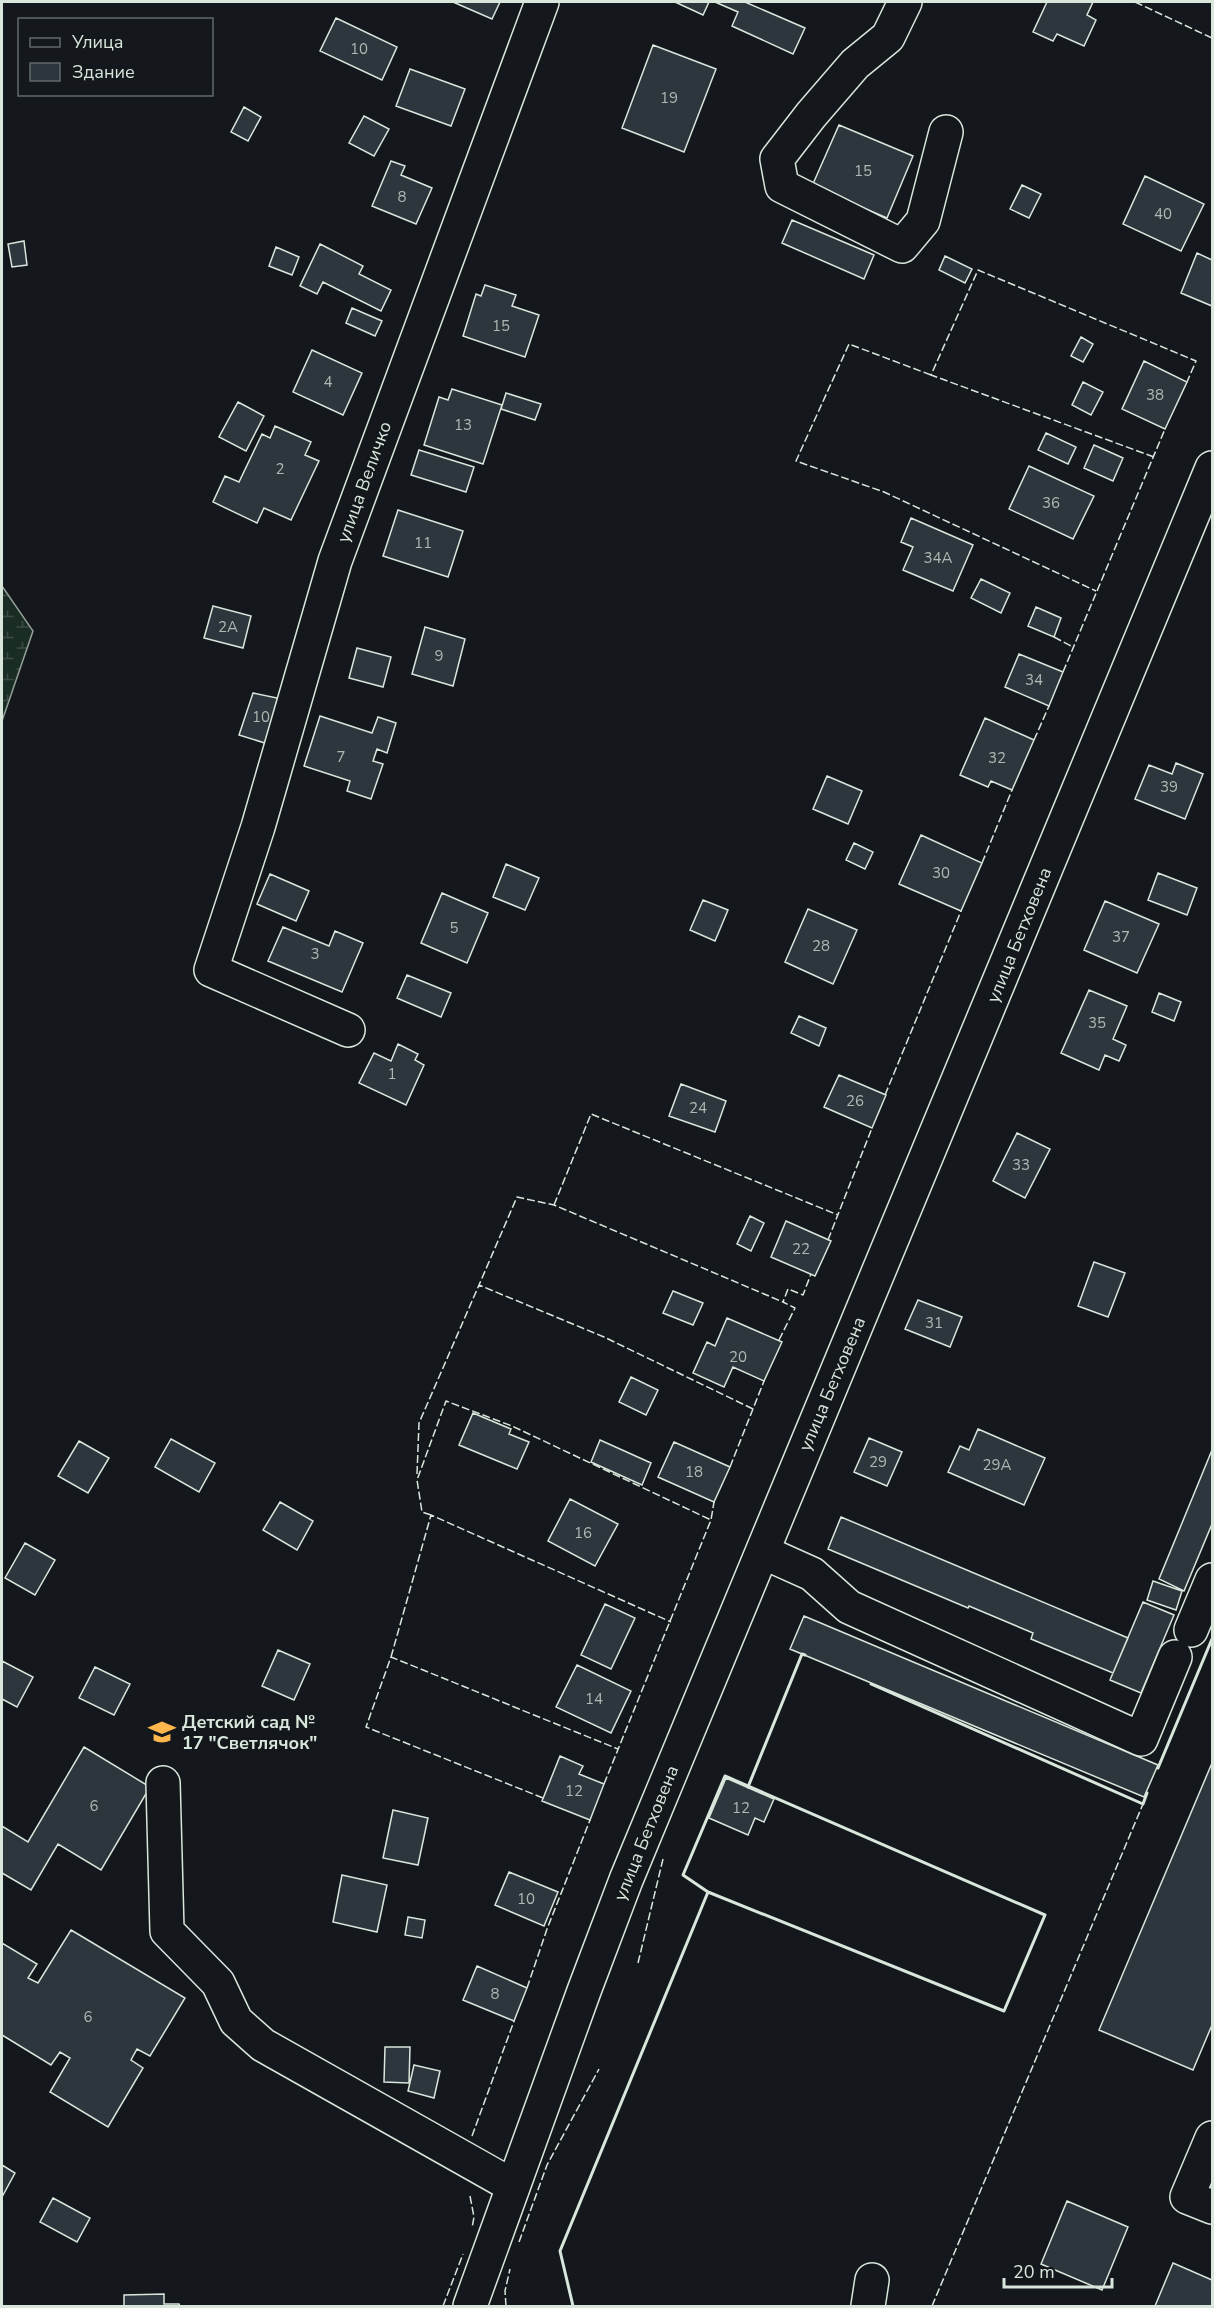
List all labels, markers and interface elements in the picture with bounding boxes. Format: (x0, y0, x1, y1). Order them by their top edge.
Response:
legend (18, 18, 213, 96)
text: Улица (71, 30, 123, 54)
house number: 10 (350, 39, 368, 59)
text: Здание (72, 60, 135, 84)
house number: 19 (660, 88, 678, 108)
house number: 15 (854, 161, 872, 181)
house number: 8 (397, 187, 407, 207)
house number: 40 (1154, 204, 1172, 224)
house number: 15 (492, 316, 510, 336)
house number: 4 (323, 372, 333, 392)
house number: 38 (1146, 385, 1164, 405)
house number: 13 (454, 415, 472, 435)
street label: улица Величко (331, 418, 397, 546)
house number: 2 (275, 459, 285, 479)
house number: 36 (1042, 493, 1060, 513)
house number: 11 (414, 533, 432, 553)
house number: 34А (924, 548, 953, 568)
house number: 2А (218, 617, 238, 637)
house number: 9 (434, 646, 444, 666)
house number: 34 (1025, 670, 1043, 690)
house number: 10 (252, 707, 270, 727)
house number: 7 (336, 747, 346, 767)
house number: 32 (988, 748, 1006, 768)
house number: 39 (1160, 777, 1178, 797)
house number: 30 (932, 863, 950, 883)
street label: улица Бетховена (981, 864, 1057, 1006)
house number: 5 (449, 918, 459, 938)
house number: 37 (1112, 927, 1130, 947)
house number: 28 (812, 936, 830, 956)
house number: 3 (310, 944, 320, 964)
house number: 35 (1088, 1013, 1106, 1033)
house number: 1 (387, 1064, 397, 1084)
house number: 26 (846, 1091, 864, 1111)
house number: 24 (689, 1098, 707, 1118)
house number: 33 (1012, 1155, 1030, 1175)
house number: 22 (792, 1239, 810, 1259)
street label: улица Бетховена (793, 1313, 871, 1455)
house number: 31 (925, 1313, 943, 1333)
house number: 20 (729, 1347, 747, 1367)
house number: 29 (869, 1452, 887, 1472)
house number: 29А (983, 1455, 1012, 1475)
house number: 18 (685, 1462, 703, 1482)
house number: 16 (574, 1523, 592, 1543)
house number: 14 (585, 1689, 603, 1709)
place label: Детский сад № 17 "Светлячок" (182, 1710, 317, 1755)
school or university icon: Детский сад № 17 "Светлячок" (147, 1717, 177, 1747)
street label: улица Бетховена (608, 1762, 684, 1904)
house number: 12 (565, 1781, 583, 1801)
house number: 6 (89, 1796, 99, 1816)
house number: 12 (732, 1798, 750, 1818)
house number: 10 (517, 1889, 535, 1909)
house number: 8 (490, 1984, 500, 2004)
house number: 6 (83, 2007, 93, 2027)
scale bar (1004, 2251, 1112, 2289)
text: 20 m (1013, 2260, 1055, 2284)

